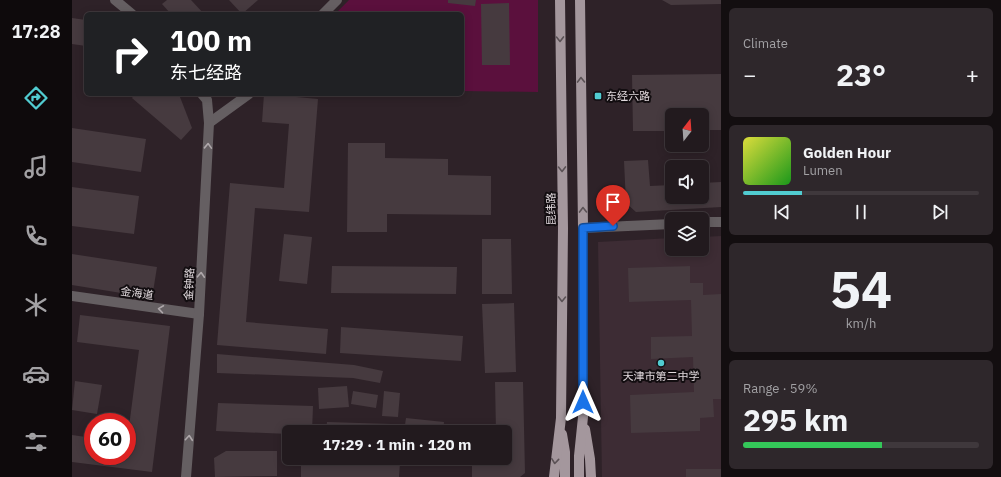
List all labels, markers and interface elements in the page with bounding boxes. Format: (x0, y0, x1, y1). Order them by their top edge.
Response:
text: 17:28 (11, 20, 61, 43)
text: 100 m (170, 22, 252, 59)
icon: right (104, 28, 156, 80)
text: Climate (743, 35, 788, 52)
one-way arrow (556, 36, 565, 42)
text: 23° (836, 55, 886, 94)
text: − (743, 60, 756, 89)
text: + (966, 60, 979, 89)
text: 东七经路 (170, 61, 242, 84)
one-way arrow (577, 77, 586, 83)
icon: directions (22, 84, 50, 112)
place label: 东经六路 (606, 89, 650, 103)
marker: 东经六路 (593, 91, 603, 101)
north arrow (665, 108, 709, 152)
map controls (665, 108, 709, 256)
one-way arrow (204, 143, 212, 149)
text: Golden Hour (803, 143, 891, 162)
icon: music (22, 153, 50, 181)
button: sound (665, 160, 709, 204)
text: Lumen (803, 162, 843, 179)
one-way arrow (558, 166, 566, 172)
pin (596, 185, 630, 226)
icon: arrive (602, 191, 624, 213)
street label: 昆纬路 (544, 192, 558, 226)
icon: previous (771, 201, 793, 223)
icon: pause (850, 201, 872, 223)
icon: next (929, 201, 951, 223)
one-way arrow (579, 207, 587, 213)
button: layers (665, 212, 709, 256)
icon: phone (22, 222, 50, 250)
text: 54 (830, 255, 892, 322)
street label: 金钟路 (181, 267, 197, 301)
one-way arrow (197, 272, 206, 278)
street label: 金海道 (120, 284, 154, 302)
icon: climate (22, 291, 50, 319)
one-way arrow (558, 296, 566, 302)
one-way arrow (157, 305, 164, 314)
text: km/h (846, 315, 876, 332)
marker: 天津市第二中学 (656, 358, 666, 368)
icon: car (22, 360, 50, 388)
place label: 天津市第二中学 (623, 369, 700, 383)
text: Range · 59% (743, 380, 817, 397)
position arrow (562, 381, 604, 423)
text: 295 km (743, 400, 848, 439)
speed limit sign: 60 (84, 413, 136, 465)
icon: filters (22, 428, 50, 456)
one-way arrow (185, 435, 194, 441)
text: 17:29 · 1 min · 120 m (323, 435, 471, 454)
one-way arrow (551, 458, 560, 464)

